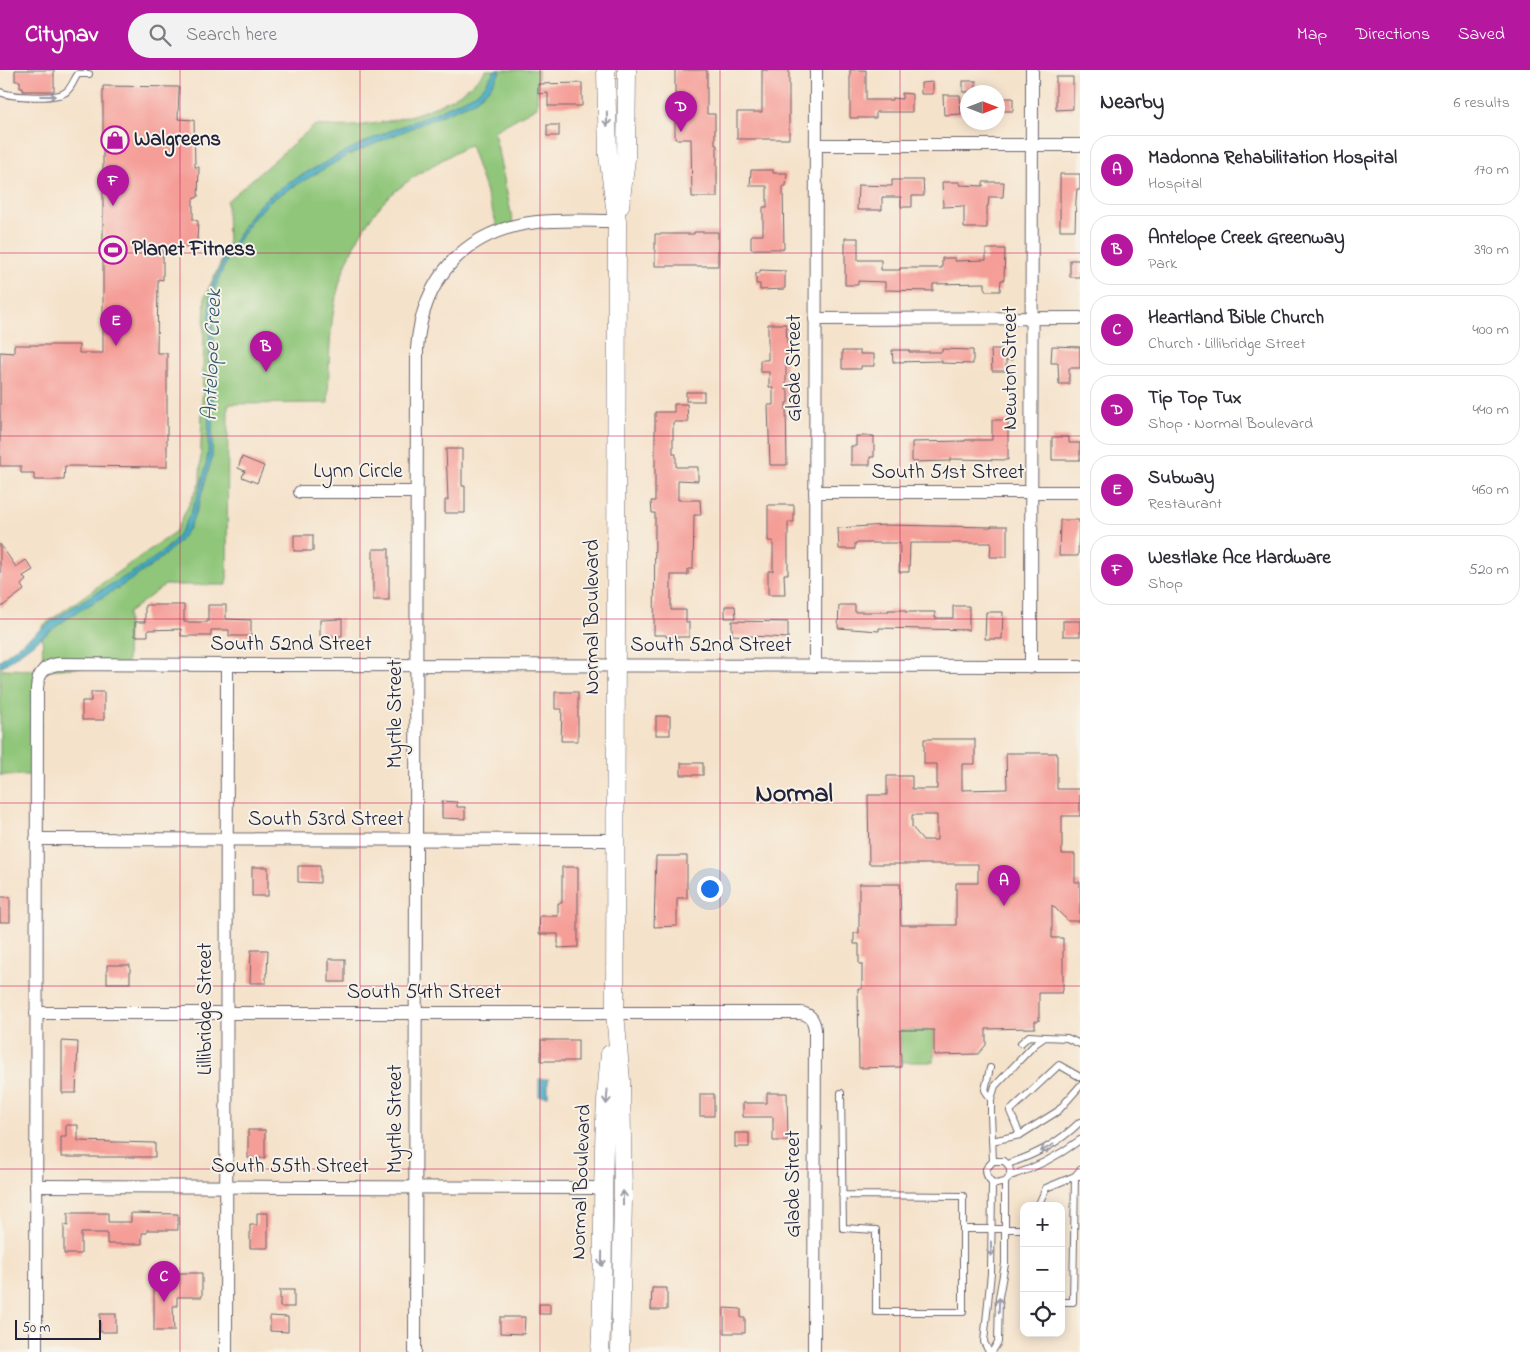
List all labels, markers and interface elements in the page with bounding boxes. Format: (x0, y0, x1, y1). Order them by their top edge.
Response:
search box (128, 13, 478, 58)
text: Citynav (25, 18, 98, 53)
icon: search (146, 21, 174, 49)
text: Search here (186, 22, 277, 49)
text: Map (1297, 22, 1327, 48)
text: Directions (1355, 22, 1430, 48)
text: Saved (1458, 22, 1505, 48)
north arrow (960, 85, 1005, 130)
text: Nearby (1100, 88, 1164, 118)
one-way arrow (40, 91, 56, 101)
pin: D (665, 91, 697, 132)
text: 6 results (1453, 91, 1510, 115)
one-way arrow (602, 110, 612, 126)
shop icon: Walgreens (100, 125, 130, 155)
place label: Walgreens (134, 125, 221, 157)
text: Madonna Rehabilitation Hospital (1148, 145, 1397, 172)
text: A (1112, 158, 1122, 182)
text: 170 m (1474, 158, 1509, 182)
pin: F (97, 165, 129, 206)
text: Hospital (1148, 172, 1202, 196)
text: Antelope Creek Greenway (1148, 225, 1345, 252)
sports icon: Planet Fitness (98, 235, 128, 265)
place label: Planet Fitness (132, 235, 256, 265)
text: B (1112, 238, 1122, 262)
text: 390 m (1474, 238, 1509, 262)
text: Park (1148, 252, 1177, 276)
water label: Antelope Creek (195, 287, 231, 422)
pin: E (100, 305, 132, 346)
text: Heartland Bible Church (1148, 305, 1324, 332)
street label: Newton Street (996, 306, 1026, 430)
street label: Glade Street (780, 314, 810, 422)
text: C (1113, 318, 1121, 342)
text: 400 m (1472, 318, 1509, 342)
pin: B (250, 331, 282, 372)
text: Church · Lillibridge Street (1148, 332, 1306, 356)
text: Tip Top Tux (1148, 385, 1242, 412)
text: D (1111, 398, 1123, 422)
text: 440 m (1472, 398, 1509, 422)
text: Shop · Normal Boulevard (1148, 412, 1313, 436)
street label: Lynn Circle (313, 457, 403, 489)
street label: South 51st Street (871, 458, 1025, 488)
text: Subway (1148, 465, 1214, 492)
text: E (1112, 478, 1122, 502)
text: 460 m (1472, 478, 1509, 502)
text: Restaurant (1148, 492, 1222, 516)
street label: Normal Boulevard (578, 539, 608, 695)
text: Westlake Ace Hardware (1148, 545, 1331, 572)
text: F (1112, 558, 1122, 582)
text: 520 m (1469, 558, 1509, 582)
text: Shop (1148, 572, 1183, 596)
street label: South 52nd Street (210, 630, 372, 660)
street label: South 52nd Street (630, 631, 792, 661)
street label: Myrtle Street (381, 659, 413, 769)
district label: Normal (755, 776, 833, 814)
street label: South 53rd Street (248, 805, 404, 835)
pin: A (988, 865, 1020, 906)
your location (697, 876, 723, 902)
street label: Lillibridge Street (191, 943, 223, 1075)
street label: South 54th Street (347, 978, 501, 1008)
street label: Myrtle Street (381, 1064, 413, 1174)
one-way arrow (602, 1089, 612, 1105)
street label: Normal Boulevard (564, 1103, 600, 1260)
street label: Glade Street (779, 1130, 809, 1238)
one-way arrow (1040, 1143, 1054, 1153)
street label: South 55th Street (211, 1152, 369, 1182)
one-way arrow (618, 1191, 628, 1207)
map controls (1020, 1202, 1065, 1337)
button: + (1020, 1202, 1065, 1247)
one-way arrow (986, 1240, 996, 1256)
button: − (1020, 1247, 1065, 1292)
one-way arrow (597, 1250, 607, 1267)
pin: C (148, 1261, 180, 1302)
button: locate (1020, 1292, 1065, 1337)
one-way arrow (994, 1297, 1004, 1314)
scale bar (15, 1317, 101, 1340)
text: 50 m (22, 1318, 50, 1339)

